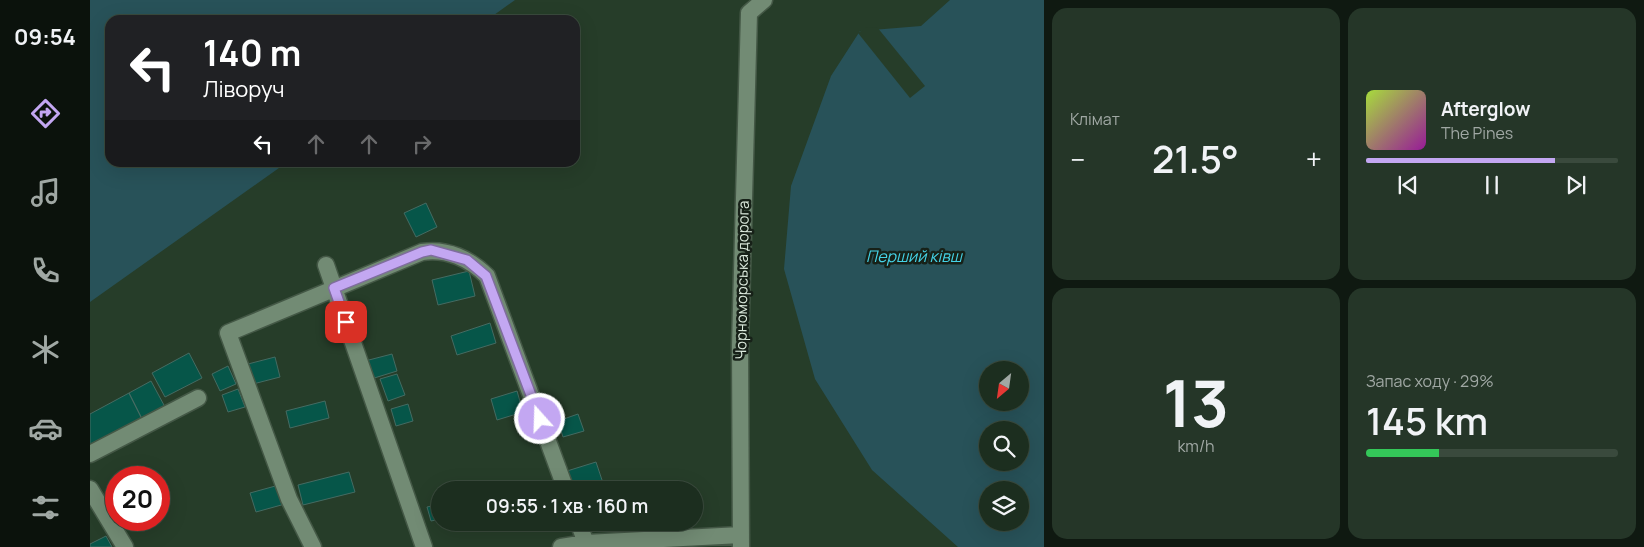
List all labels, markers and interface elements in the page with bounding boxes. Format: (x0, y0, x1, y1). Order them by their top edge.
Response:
text: 09:54 (14, 22, 76, 52)
text: 140 m (203, 29, 301, 77)
icon: left (120, 35, 185, 100)
text: Ліворуч (203, 74, 284, 104)
icon: directions (28, 96, 63, 131)
text: Afterglow (1441, 96, 1530, 122)
text: Клімат (1070, 108, 1120, 130)
text: The Pines (1441, 122, 1513, 144)
icon: left (249, 130, 277, 158)
icon: ahead (302, 130, 330, 158)
icon: ahead (355, 130, 383, 158)
icon: right (408, 130, 436, 158)
text: 21.5° (1152, 132, 1239, 184)
text: − (1070, 140, 1085, 178)
text: + (1306, 140, 1322, 178)
icon: previous (1394, 171, 1422, 199)
icon: pause (1478, 171, 1506, 199)
icon: next (1562, 171, 1590, 199)
icon: music (28, 175, 63, 210)
street label: Чорноморська дорога (730, 200, 754, 360)
water label: Перший ківш (866, 245, 964, 267)
icon: phone (28, 253, 63, 288)
pin (325, 301, 367, 343)
icon: arrive (332, 308, 360, 336)
icon: climate (28, 332, 63, 367)
text: 13 (1163, 358, 1229, 447)
north arrow (979, 361, 1029, 411)
map controls (979, 361, 1029, 531)
text: Запас ходу · 29% (1366, 370, 1494, 392)
position arrow (513, 392, 565, 444)
text: 145 km (1366, 394, 1488, 446)
icon: car (28, 411, 63, 446)
button: search (979, 421, 1029, 471)
text: km/h (1177, 435, 1215, 457)
speed limit sign: 20 (105, 466, 170, 531)
button: layers (979, 481, 1029, 531)
icon: filters (28, 490, 63, 525)
text: 09:55 · 1 хв · 160 m (486, 493, 648, 519)

